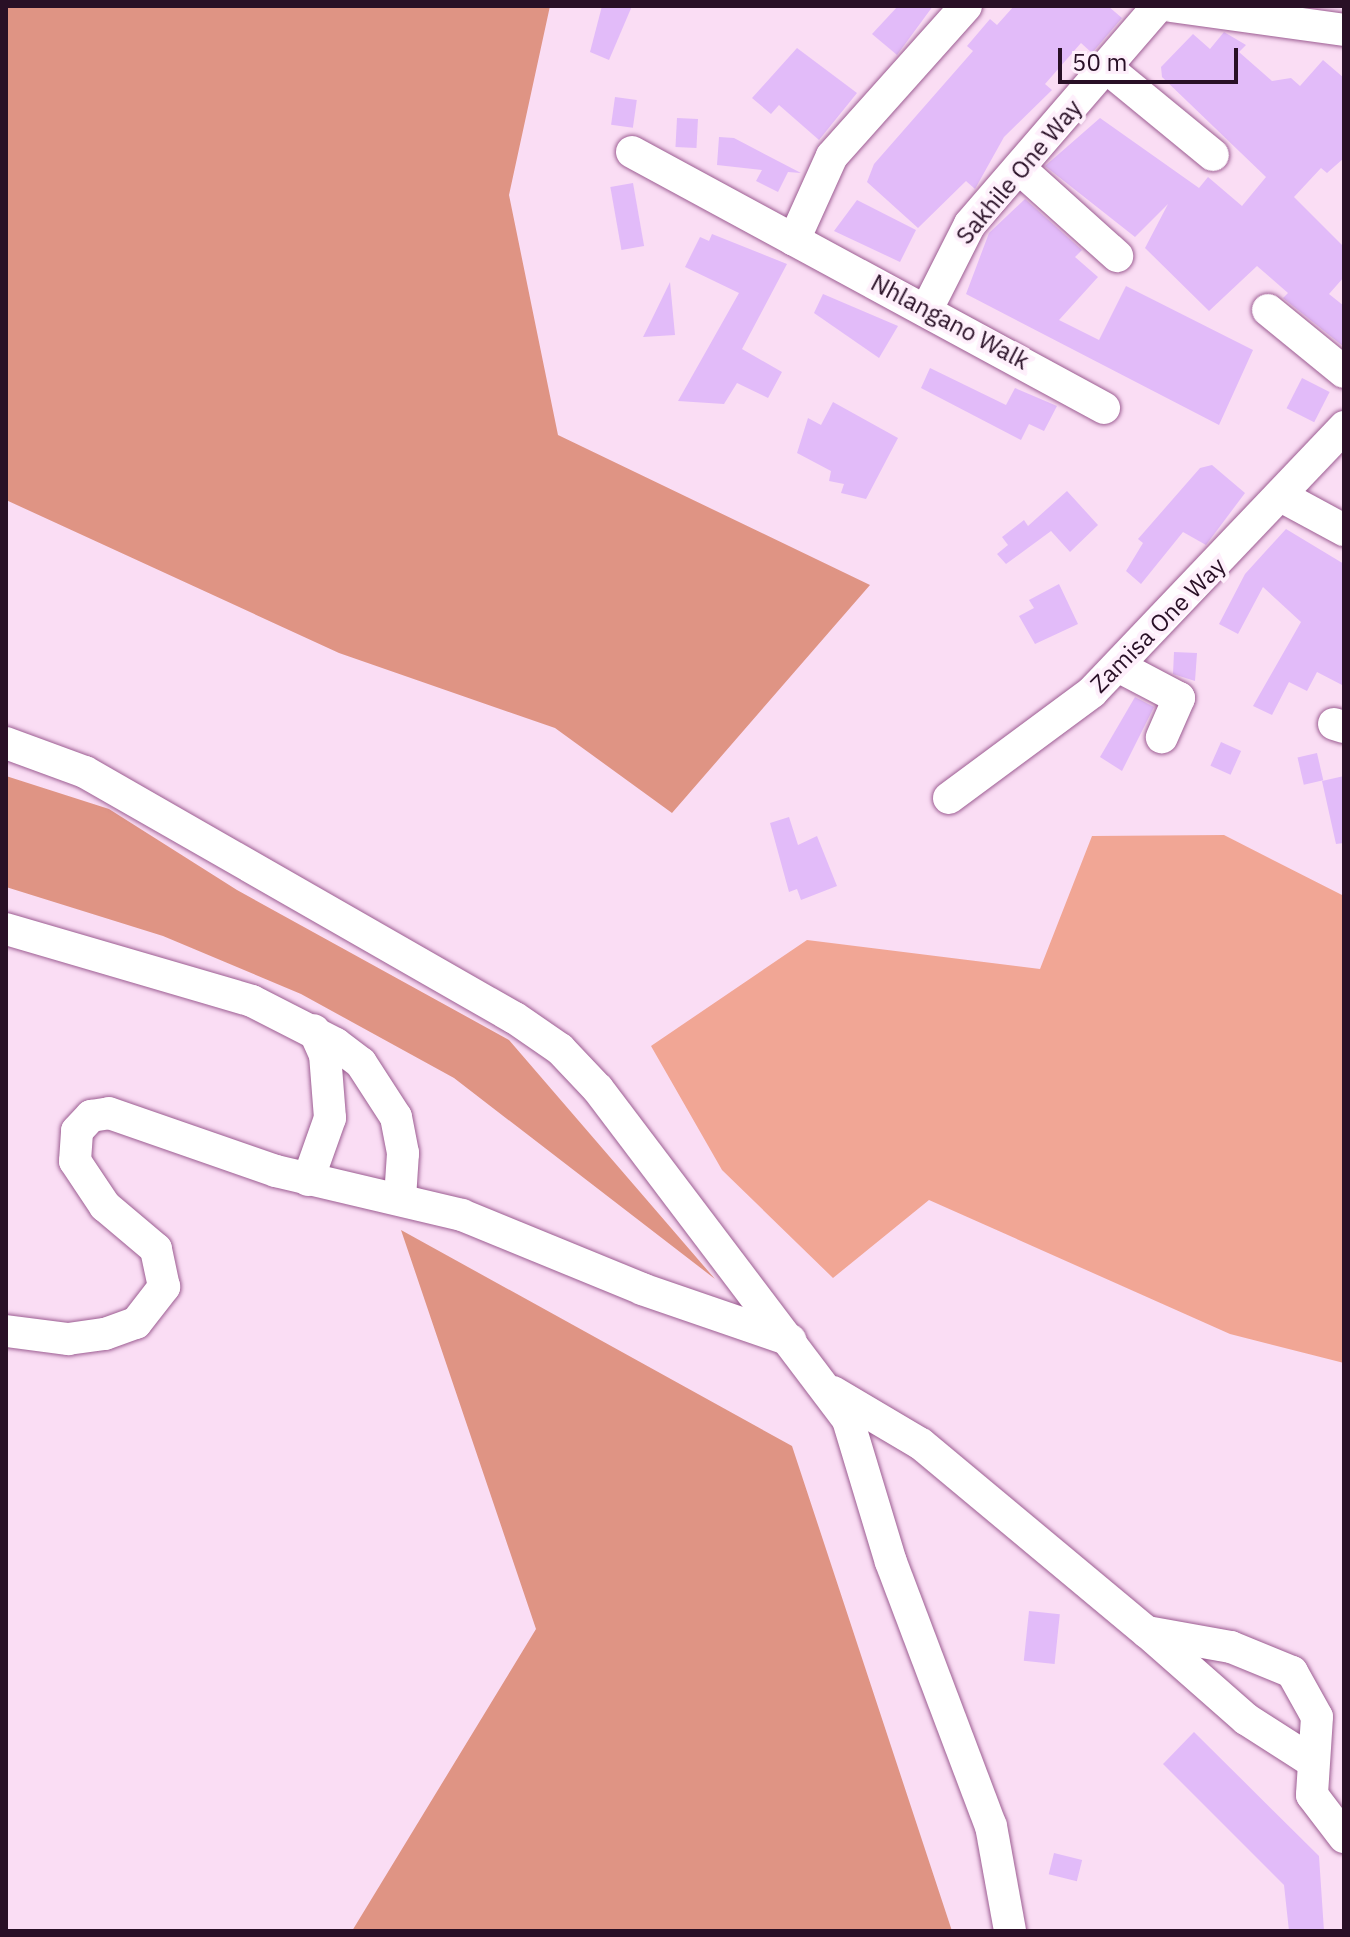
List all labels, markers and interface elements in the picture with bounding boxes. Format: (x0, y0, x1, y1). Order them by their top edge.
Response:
scale bar (1062, 32, 1242, 82)
text: 50 m (1072, 46, 1127, 78)
street label: Sakhile One Way (950, 94, 1088, 250)
street label: Nhlangano Walk (866, 268, 1034, 376)
street label: Zamisa One Way (1084, 551, 1232, 699)

